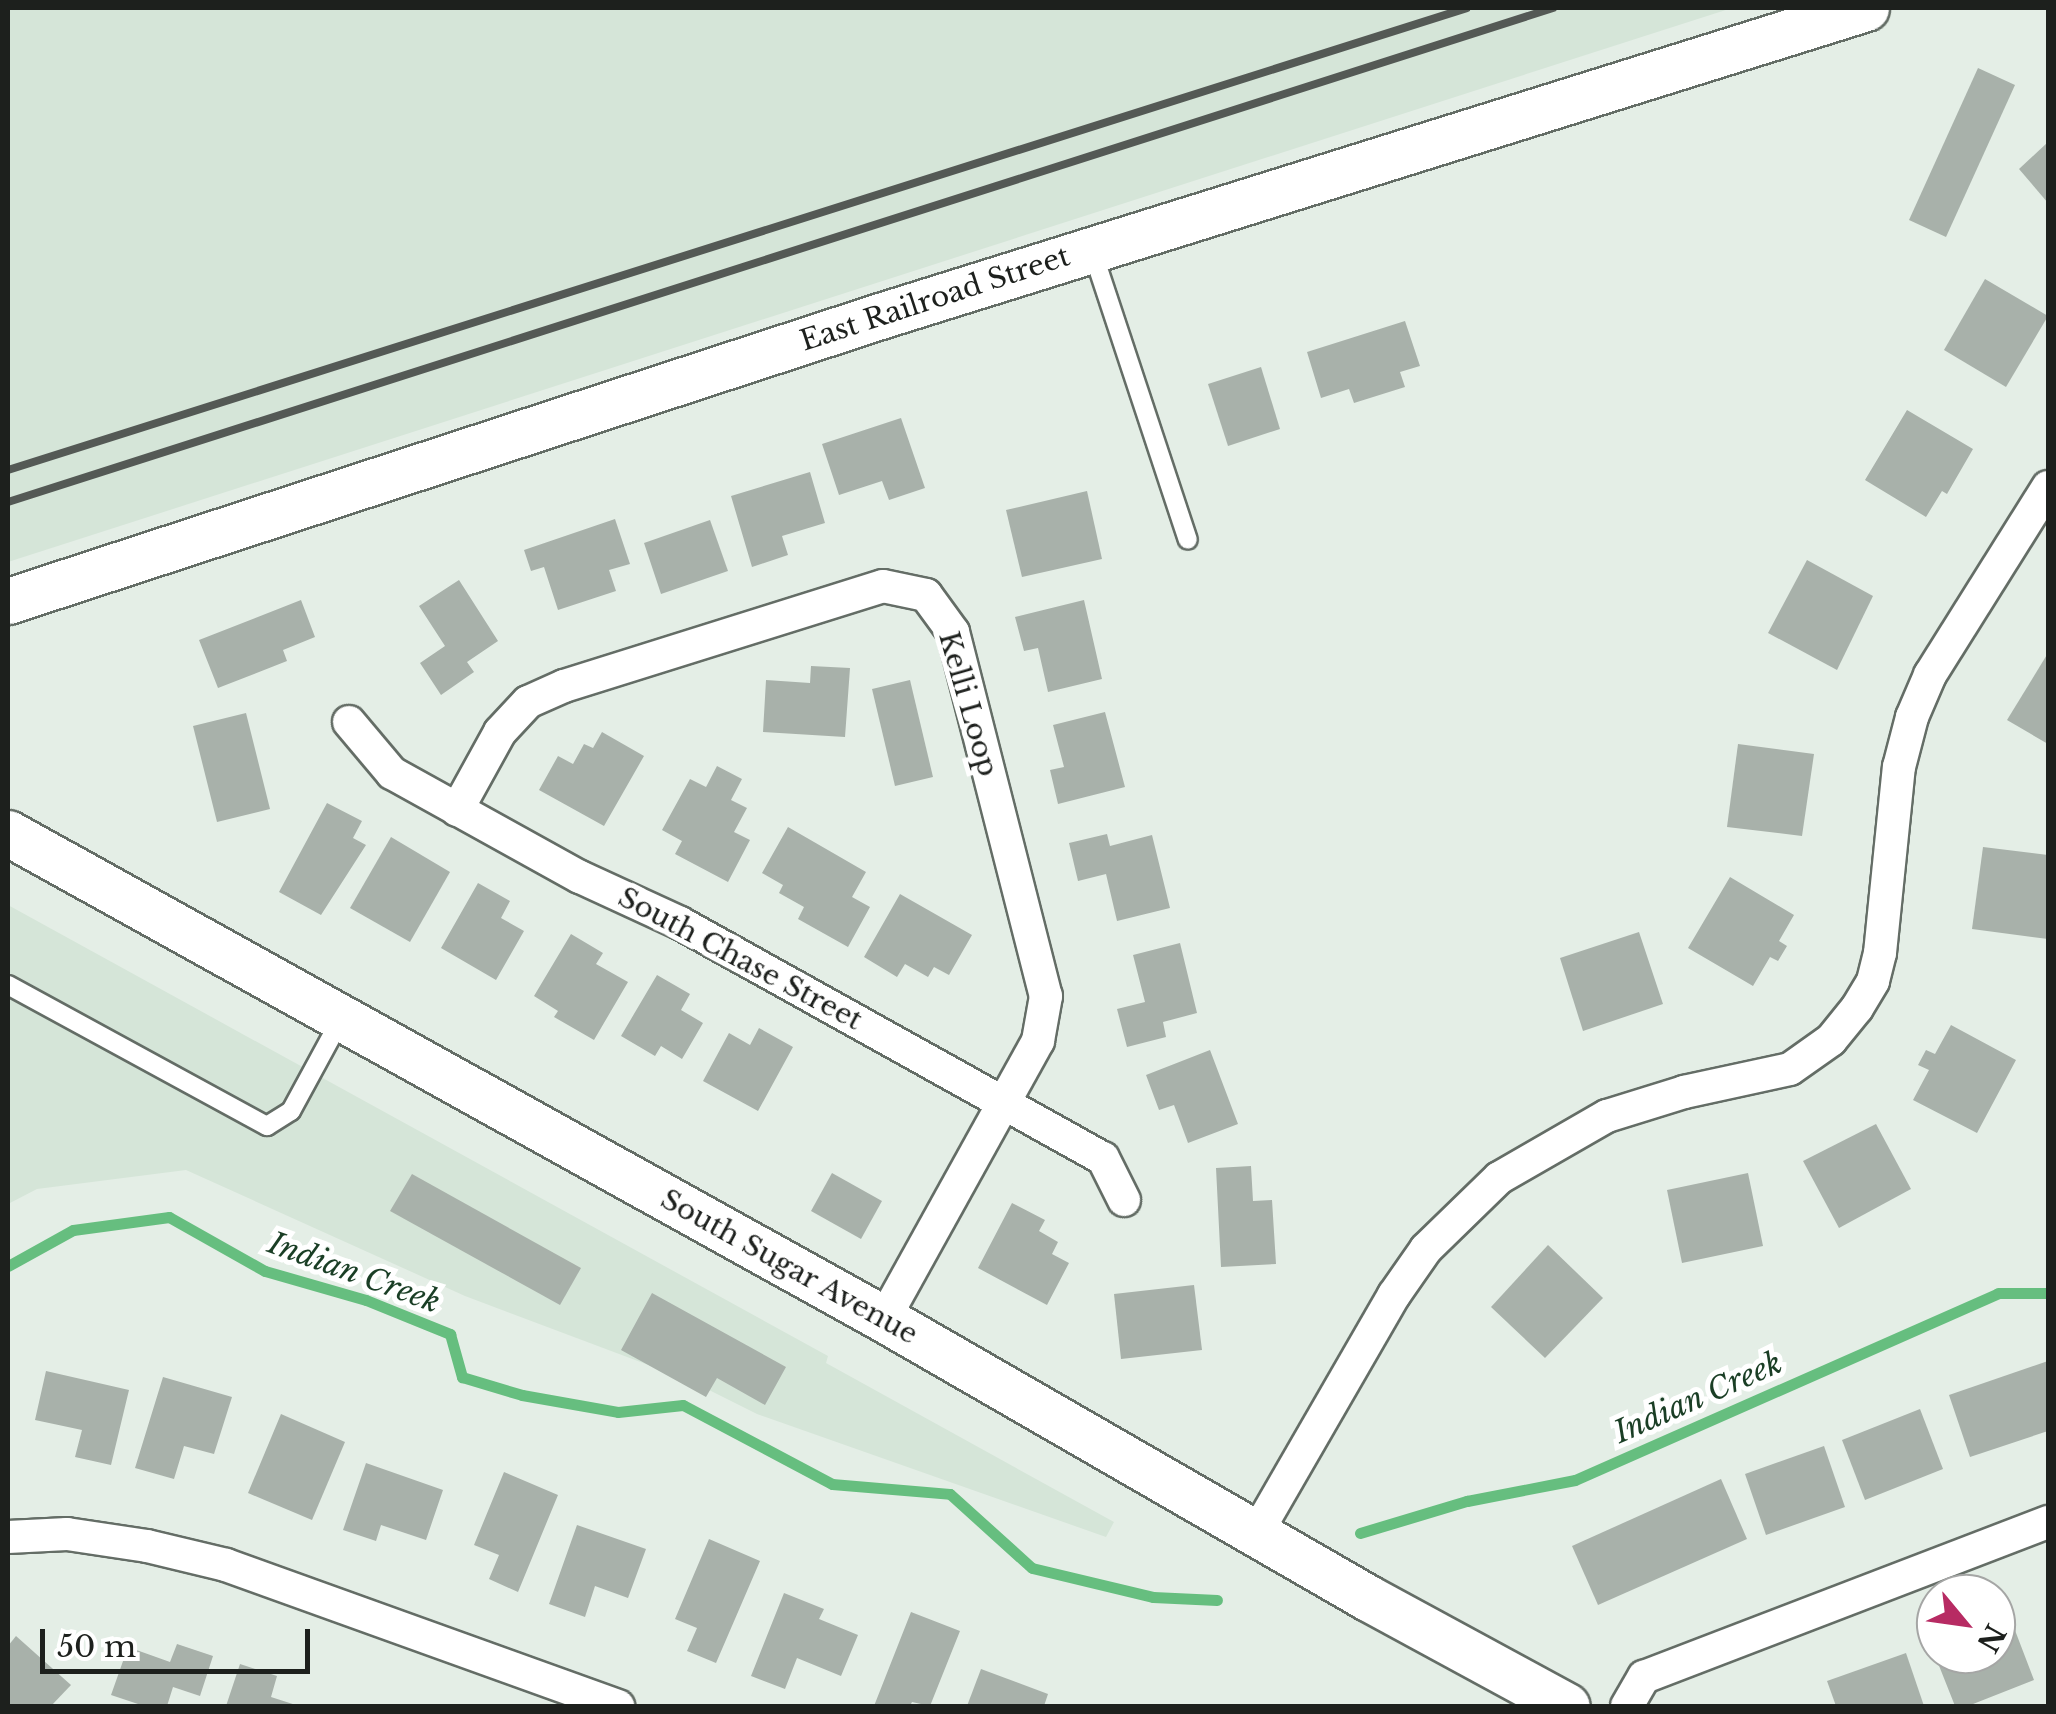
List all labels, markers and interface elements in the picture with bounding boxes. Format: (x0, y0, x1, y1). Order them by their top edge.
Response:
street label: East Railroad Street (796, 240, 1074, 358)
street label: Kelli Loop (931, 628, 1005, 780)
street label: South Chase Street (612, 880, 868, 1038)
street label: South Sugar Avenue (654, 1182, 924, 1352)
water label: Indian Creek (263, 1225, 445, 1321)
water label: Indian Creek (1608, 1345, 1788, 1451)
north arrow (1916, 1574, 2016, 1674)
scale bar (45, 1609, 315, 1671)
text: N (1969, 1618, 2013, 1658)
text: 50 m (57, 1628, 136, 1665)

